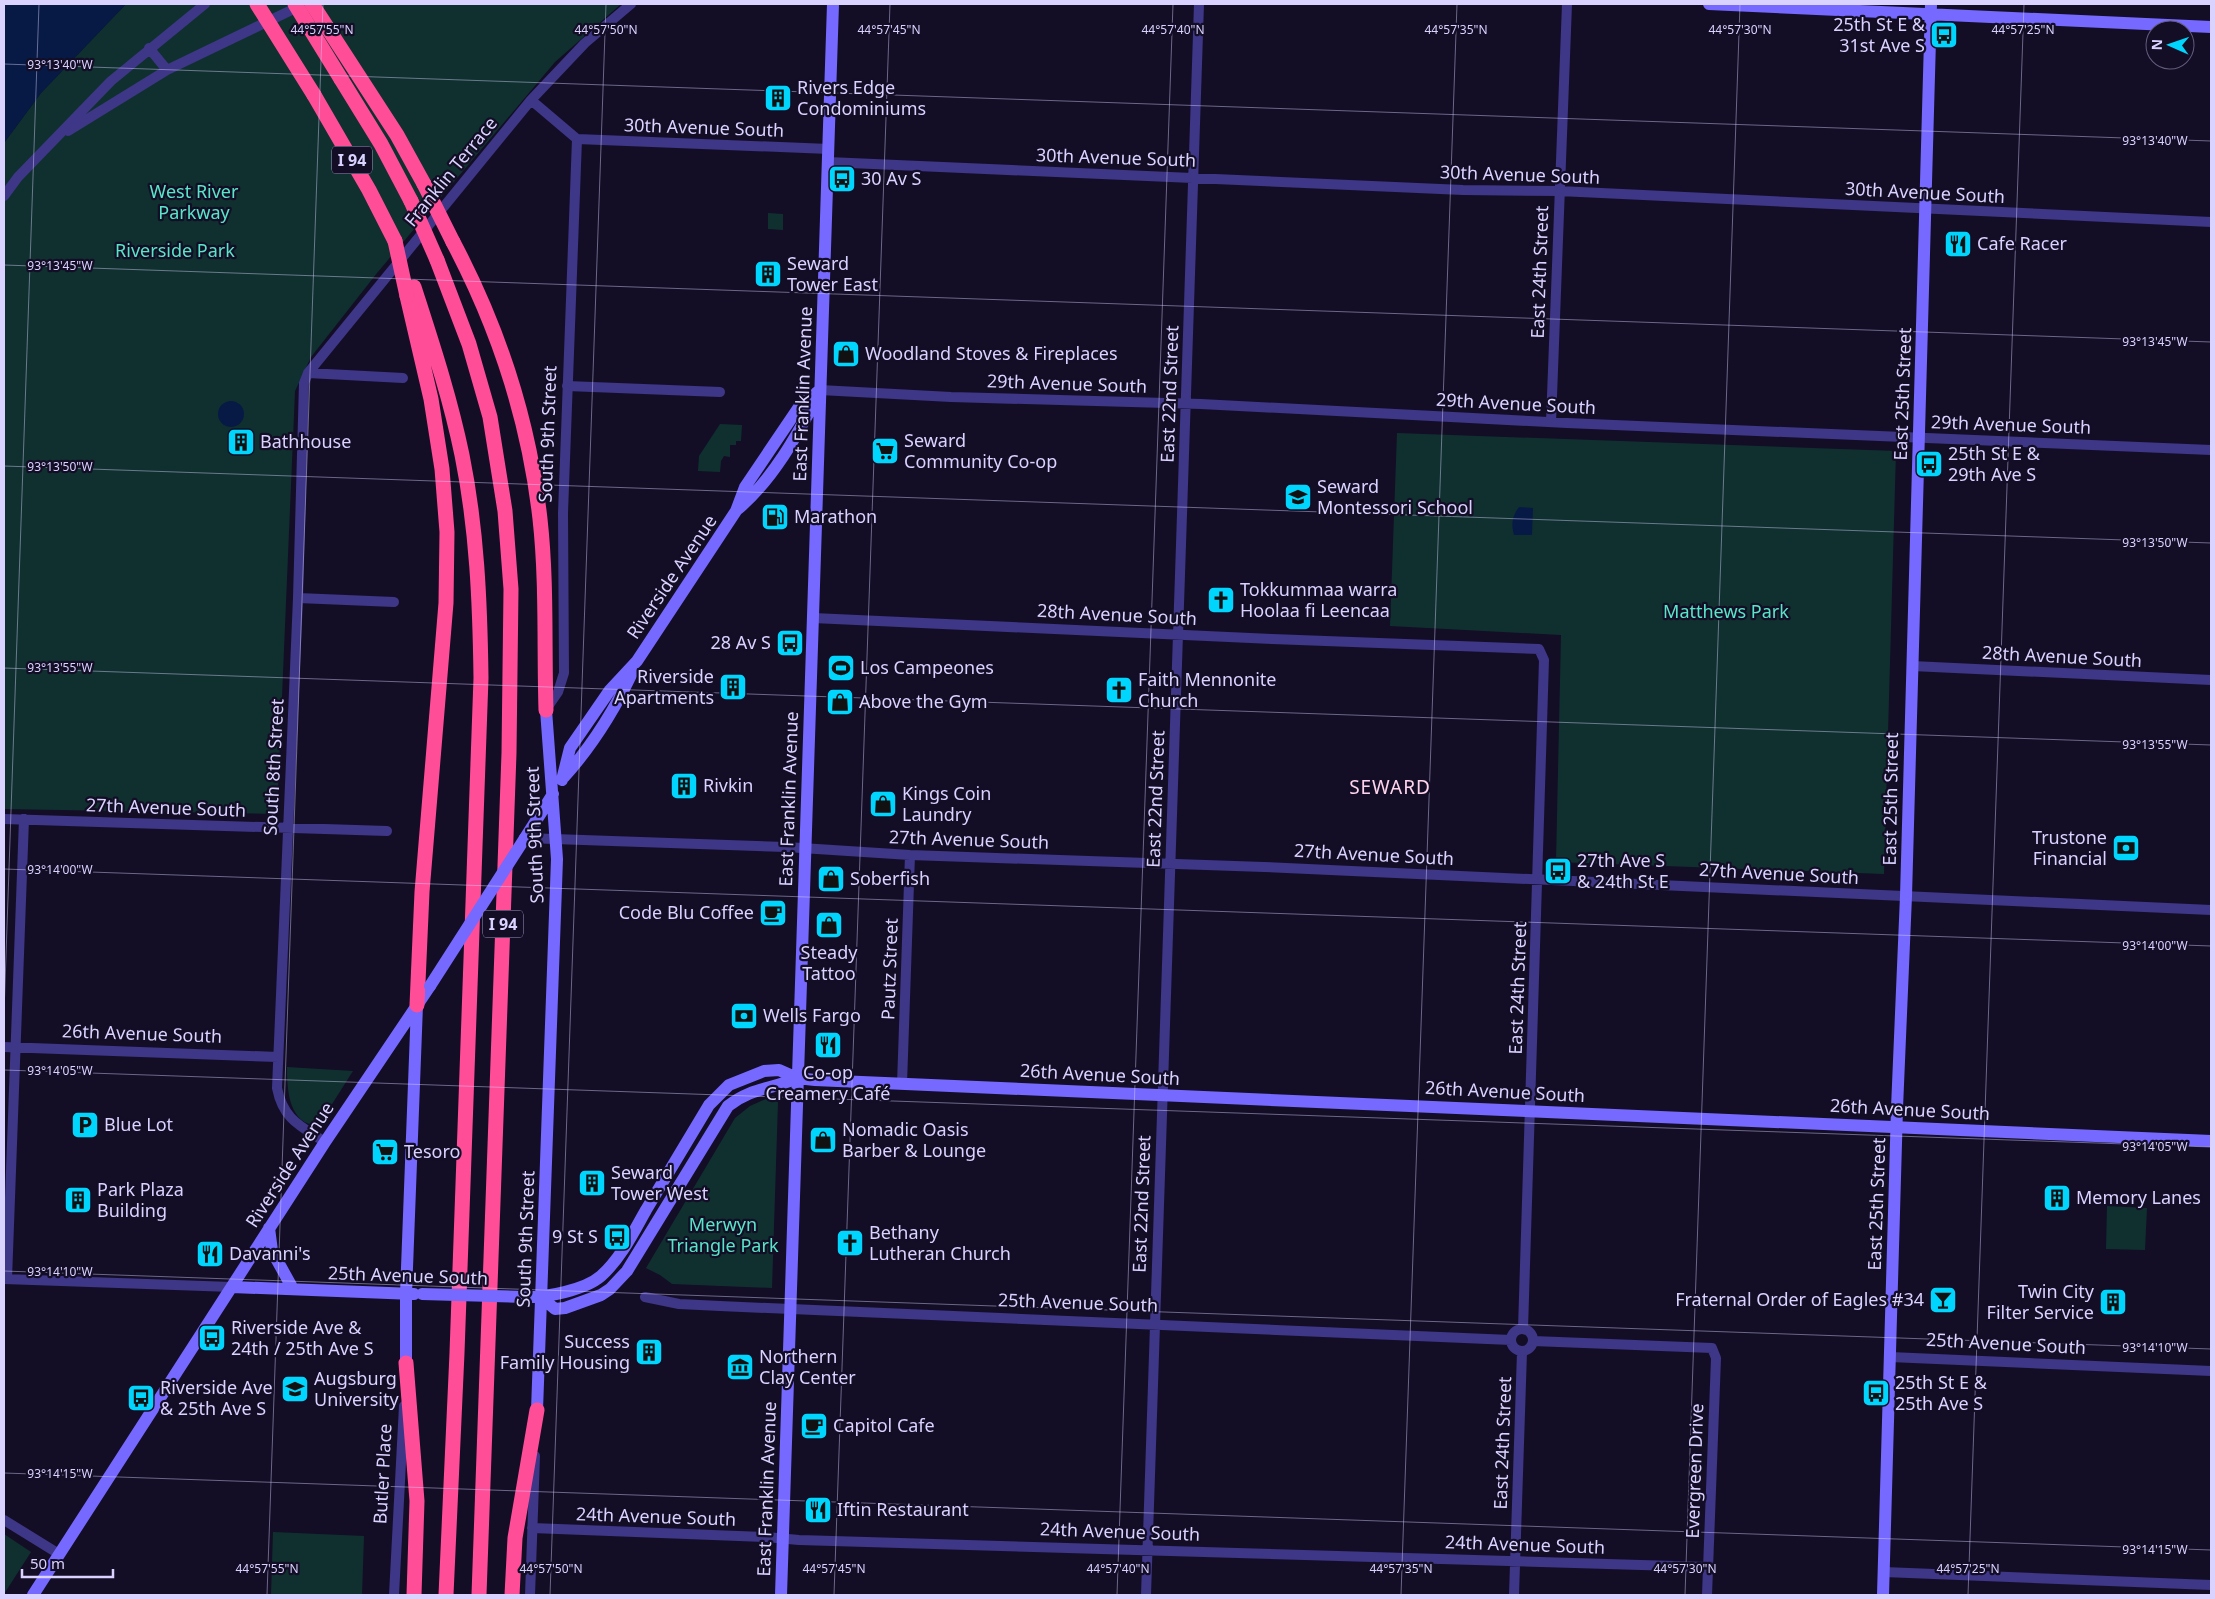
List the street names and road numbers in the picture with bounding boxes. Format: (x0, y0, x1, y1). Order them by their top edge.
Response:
street label: Franklin Terrace (399, 112, 502, 231)
street label: 30th Avenue South (624, 112, 785, 142)
street label: 30th Avenue South (1036, 142, 1197, 172)
road number: I 94 (332, 146, 372, 174)
street label: 30th Avenue South (1440, 159, 1601, 189)
street label: 30th Avenue South (1844, 176, 2006, 208)
street label: East 24th Street (1525, 205, 1553, 339)
street label: East Franklin Avenue (787, 306, 817, 482)
street label: East 22nd Street (1155, 324, 1183, 463)
street label: East 25th Street (1888, 327, 1916, 461)
street label: South 9th Street (533, 365, 561, 503)
street label: 29th Avenue South (987, 368, 1148, 398)
street label: 29th Avenue South (1435, 387, 1597, 419)
street label: 29th Avenue South (1931, 409, 2092, 439)
street label: Riverside Avenue (621, 510, 722, 643)
street label: 28th Avenue South (1036, 598, 1198, 630)
street label: 28th Avenue South (1981, 640, 2143, 672)
street label: South 8th Street (257, 697, 289, 836)
street label: East Franklin Avenue (773, 711, 803, 887)
street label: East 22nd Street (1141, 729, 1169, 868)
street label: East 25th Street (1877, 732, 1903, 866)
street label: South 9th Street (520, 766, 548, 904)
street label: 27th Avenue South (86, 792, 247, 822)
street label: 27th Avenue South (889, 824, 1050, 854)
street label: 27th Avenue South (1293, 838, 1455, 870)
street label: 27th Avenue South (1698, 857, 1860, 889)
road number: I 94 (483, 911, 523, 938)
street label: Pautz Street (875, 917, 903, 1020)
street label: East 24th Street (1503, 921, 1531, 1055)
street label: 26th Avenue South (62, 1018, 223, 1048)
street label: 26th Avenue South (1019, 1058, 1181, 1090)
street label: 26th Avenue South (1424, 1075, 1586, 1107)
street label: 26th Avenue South (1829, 1093, 1991, 1125)
street label: Riverside Avenue (240, 1097, 339, 1232)
street label: East 22nd Street (1127, 1134, 1155, 1273)
street label: East 25th Street (1862, 1137, 1890, 1271)
street label: South 9th Street (511, 1170, 539, 1308)
street label: 25th Avenue South (328, 1260, 489, 1290)
street label: 25th Avenue South (998, 1287, 1159, 1317)
street label: 25th Avenue South (1925, 1327, 2087, 1359)
street label: East 24th Street (1488, 1376, 1516, 1510)
street label: East Franklin Avenue (751, 1401, 781, 1577)
street label: Evergreen Drive (1680, 1403, 1708, 1539)
street label: Butler Place (367, 1423, 397, 1525)
street label: 24th Avenue South (576, 1501, 737, 1531)
street label: 24th Avenue South (1040, 1516, 1201, 1546)
street label: 24th Avenue South (1445, 1529, 1606, 1559)

